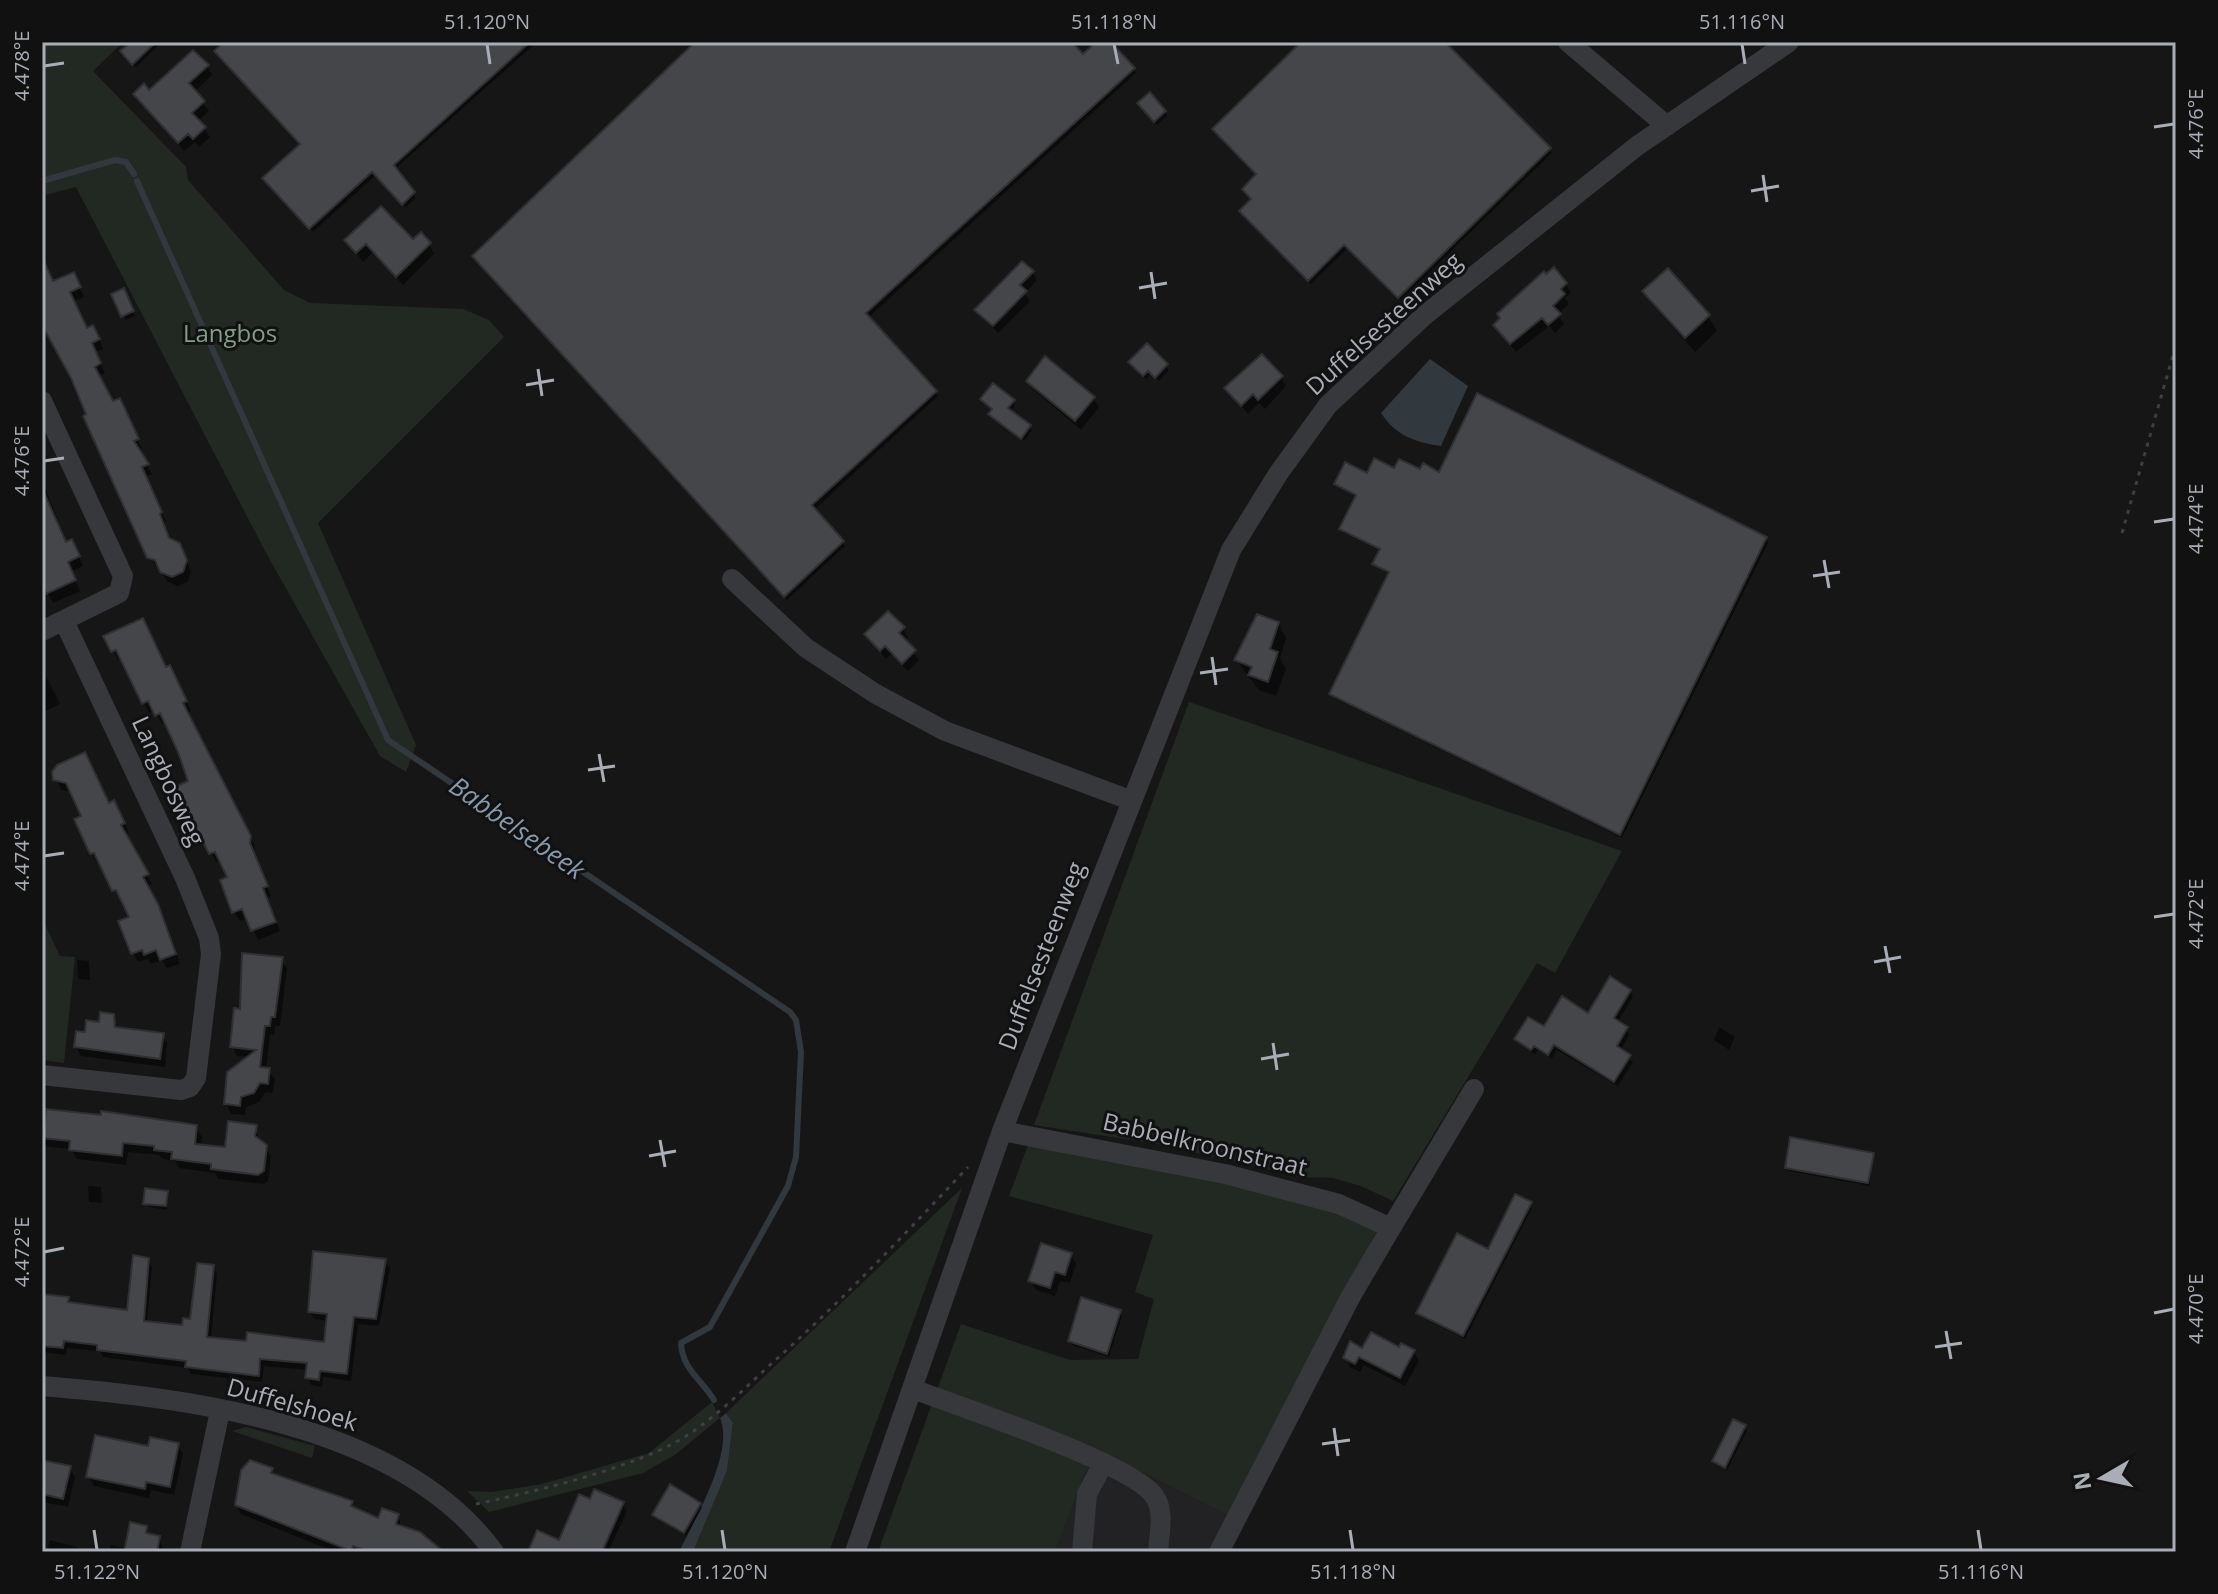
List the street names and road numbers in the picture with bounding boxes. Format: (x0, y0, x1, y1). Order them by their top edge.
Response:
street label: Duffelsesteenweg (1298, 244, 1468, 402)
street label: Langbosweg (125, 710, 214, 850)
street label: Duffelsesteenweg (989, 856, 1092, 1055)
street label: Babbelkroonstraat (1100, 1104, 1311, 1183)
street label: Duffelshoek (223, 1369, 362, 1438)

